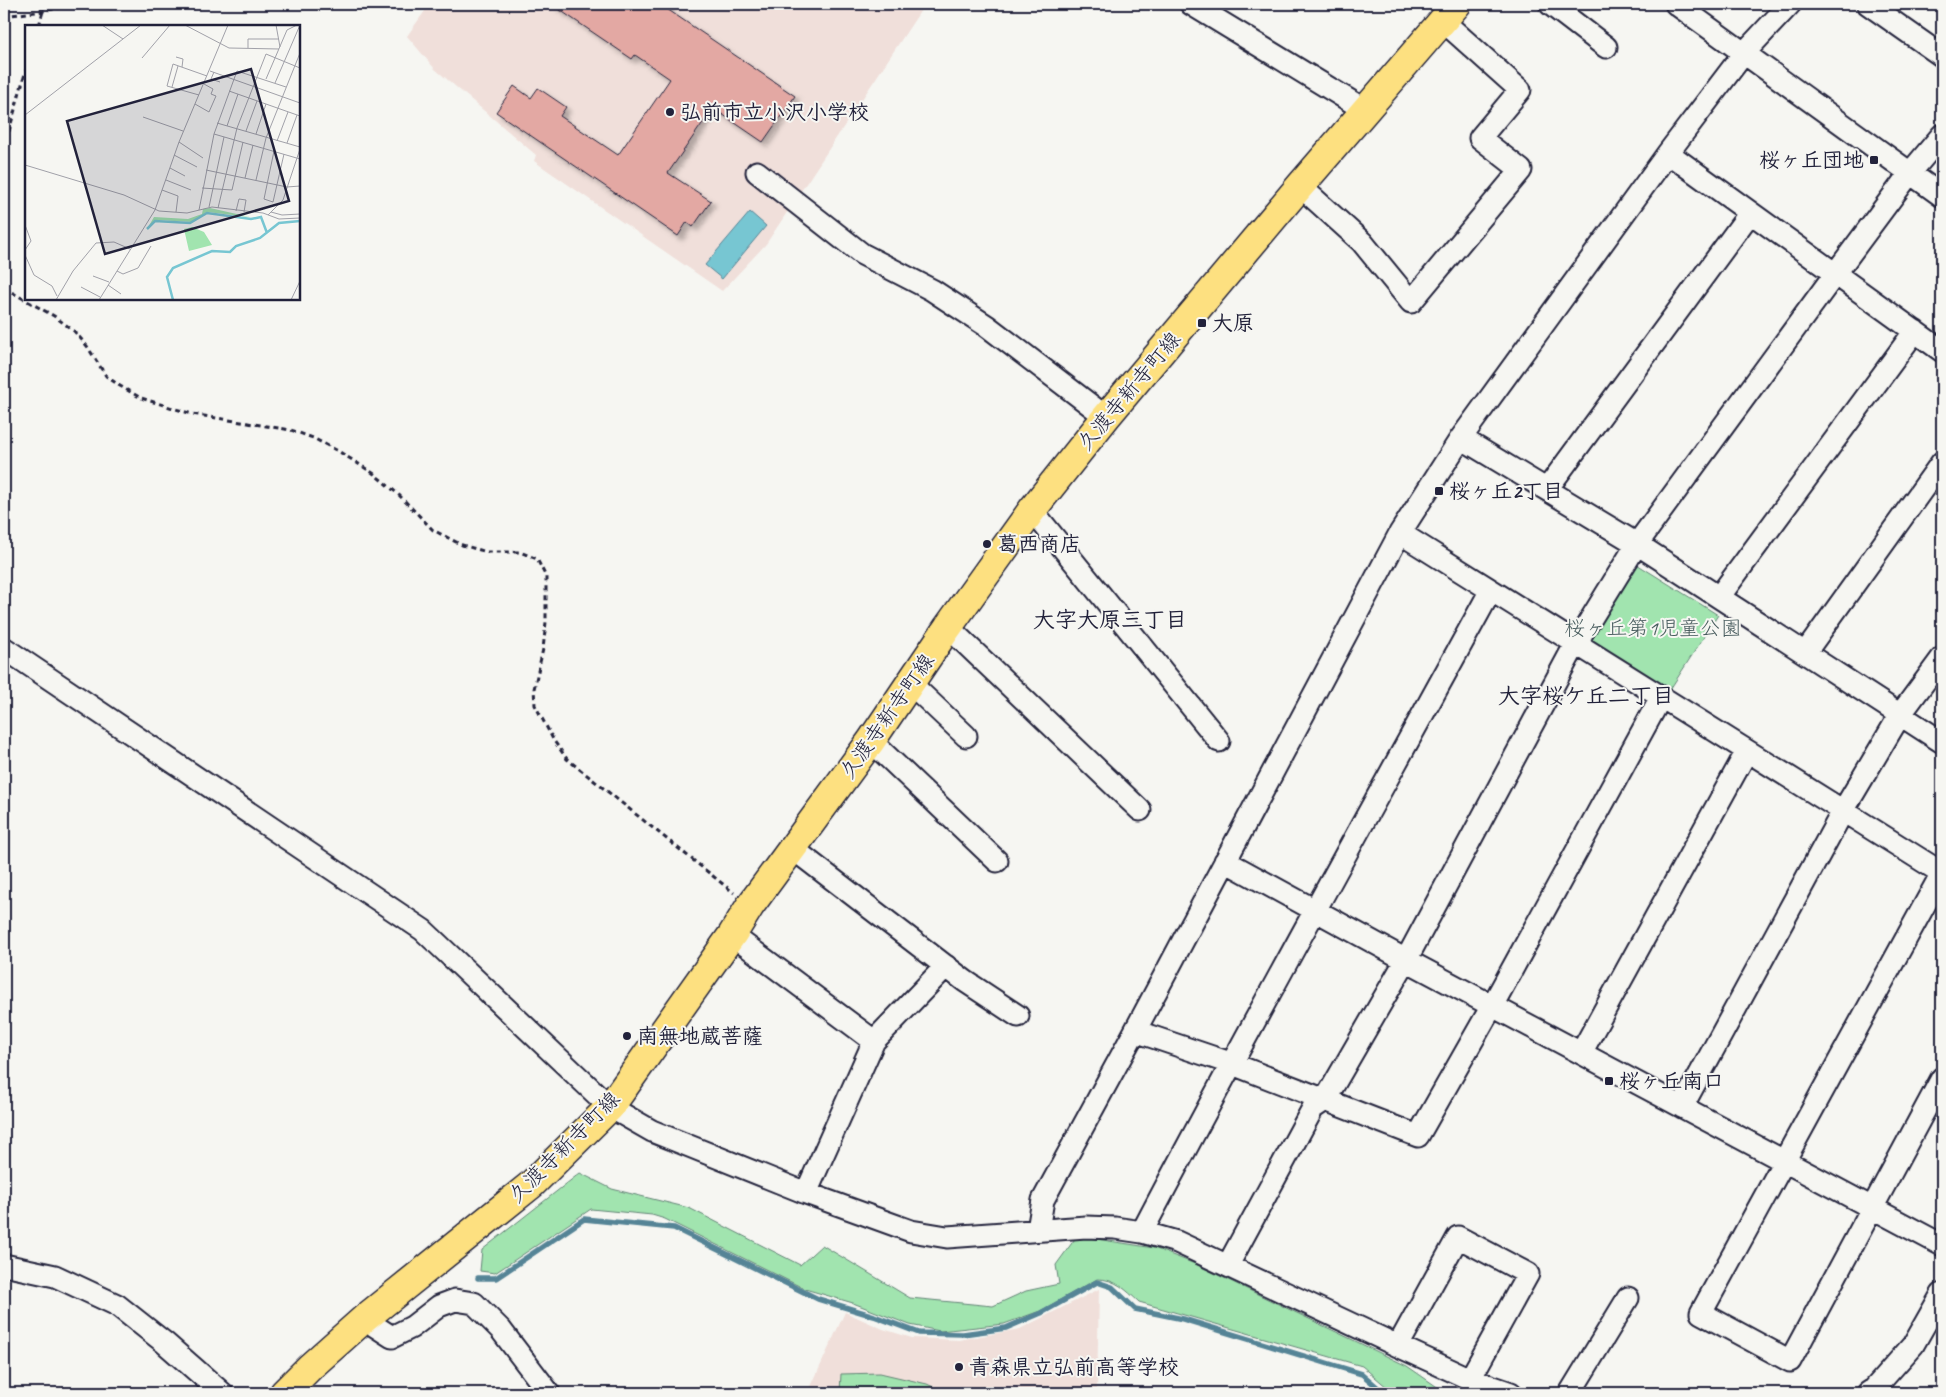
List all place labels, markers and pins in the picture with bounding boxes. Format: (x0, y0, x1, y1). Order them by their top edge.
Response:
place label: 弘前市立小沢小学校 (680, 99, 869, 125)
marker: 弘前市立小沢小学校 (664, 106, 676, 118)
place label: 桜ヶ丘団地 (1759, 147, 1864, 173)
marker: 桜ヶ丘団地 (1868, 154, 1880, 166)
place label: 大原 (1212, 310, 1254, 336)
marker: 大原 (1196, 317, 1208, 329)
place label: 桜ヶ丘2丁目 (1449, 478, 1563, 504)
marker: 桜ヶ丘2丁目 (1433, 485, 1445, 497)
place label: 葛西商店 (997, 531, 1081, 557)
marker: 葛西商店 (981, 538, 993, 550)
place label: 南無地蔵菩薩 (637, 1023, 763, 1049)
marker: 南無地蔵菩薩 (621, 1030, 633, 1042)
place label: 桜ヶ丘南口 (1619, 1068, 1724, 1094)
marker: 桜ヶ丘南口 (1603, 1075, 1615, 1087)
place label: 青森県立弘前高等学校 (969, 1354, 1179, 1380)
marker: 青森県立弘前高等学校 (953, 1361, 965, 1373)

